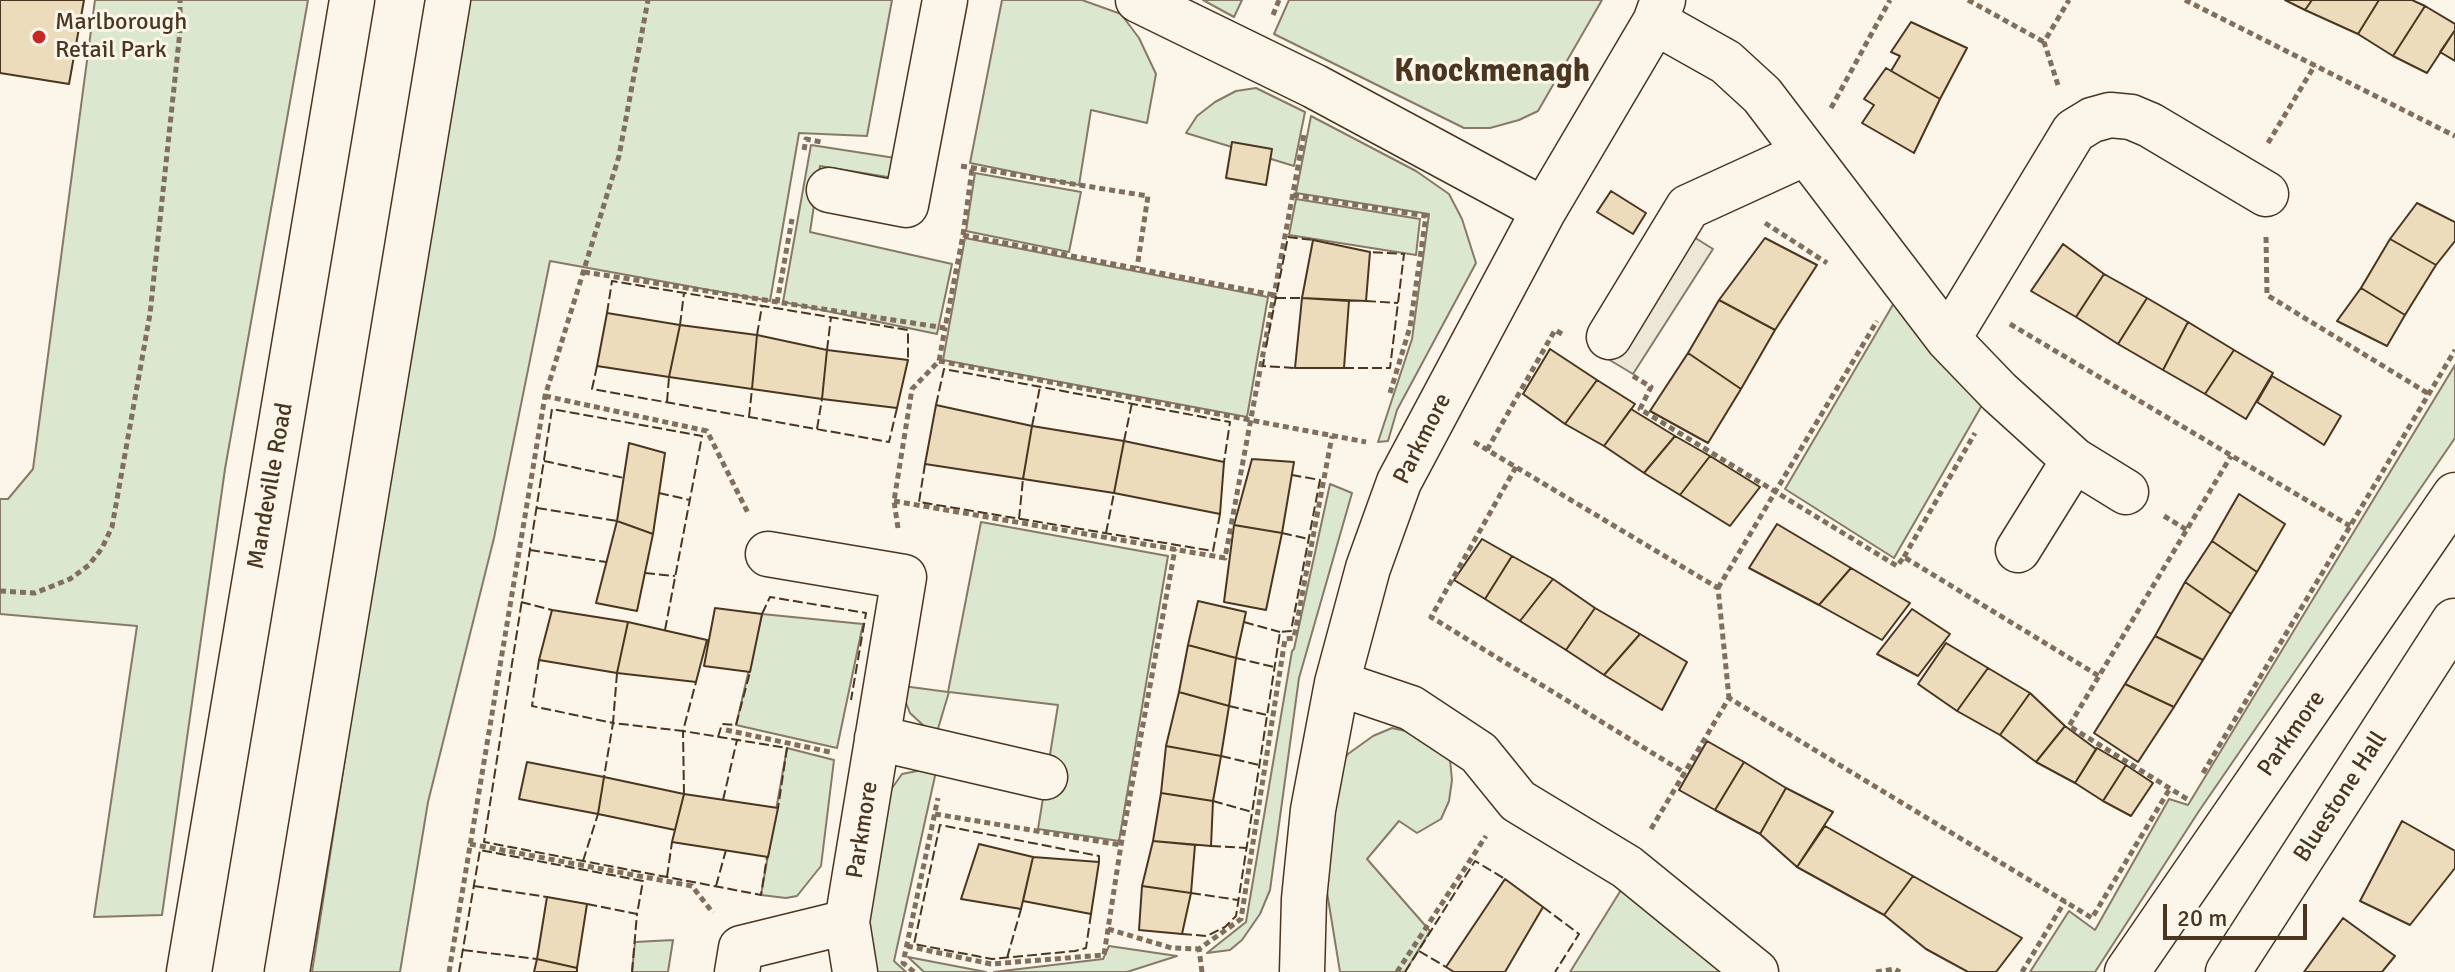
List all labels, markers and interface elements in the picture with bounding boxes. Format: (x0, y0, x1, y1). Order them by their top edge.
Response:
place label: Marlborough Retail Park (55, 9, 187, 65)
marker: Marlborough Retail Park (30, 28, 48, 46)
district label: Knockmenagh (1394, 54, 1590, 92)
street label: Parkmore (1388, 389, 1458, 489)
street label: Mandeville Road (242, 401, 300, 571)
street label: Parkmore (2252, 686, 2332, 782)
street label: Bluestone Hall (2288, 726, 2394, 868)
street label: Parkmore (841, 779, 885, 881)
scale bar (2167, 888, 2311, 938)
text: 20 m (2177, 903, 2227, 933)

